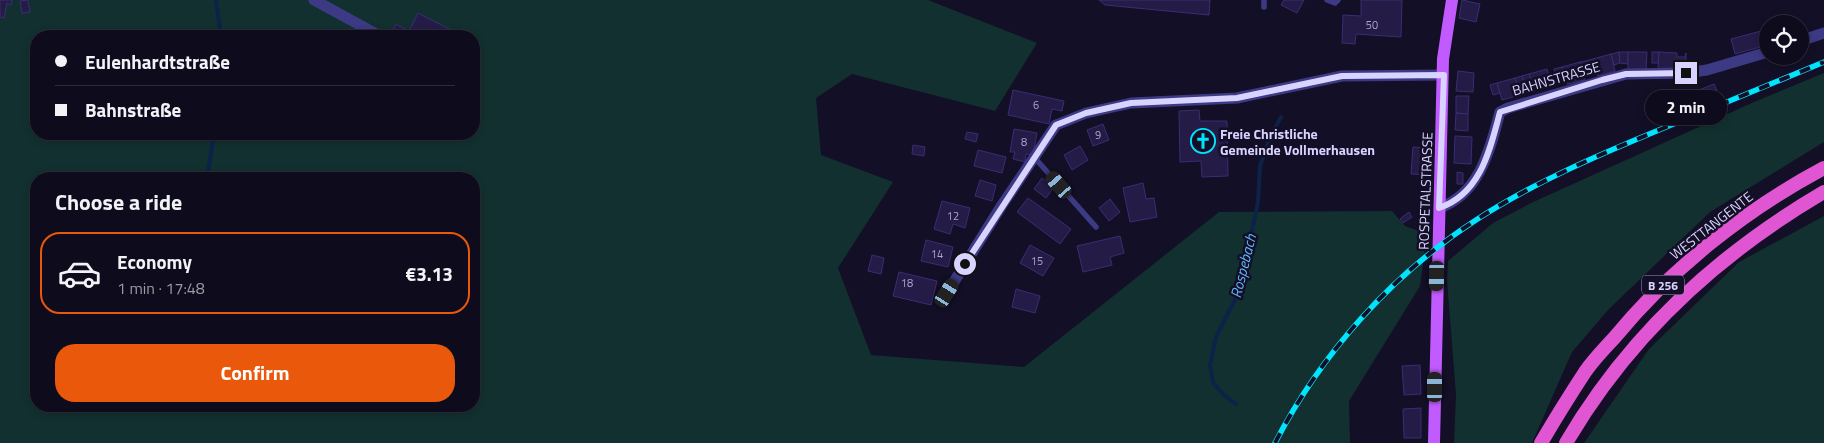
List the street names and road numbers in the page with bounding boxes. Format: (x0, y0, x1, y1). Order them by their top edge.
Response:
street label: BAHNSTRASSE (1510, 55, 1603, 101)
street label: ROSPETALSTRASSE (1412, 131, 1438, 250)
street label: WESTTANGENTE (1665, 186, 1757, 264)
road number: B 256 (1642, 276, 1684, 294)

